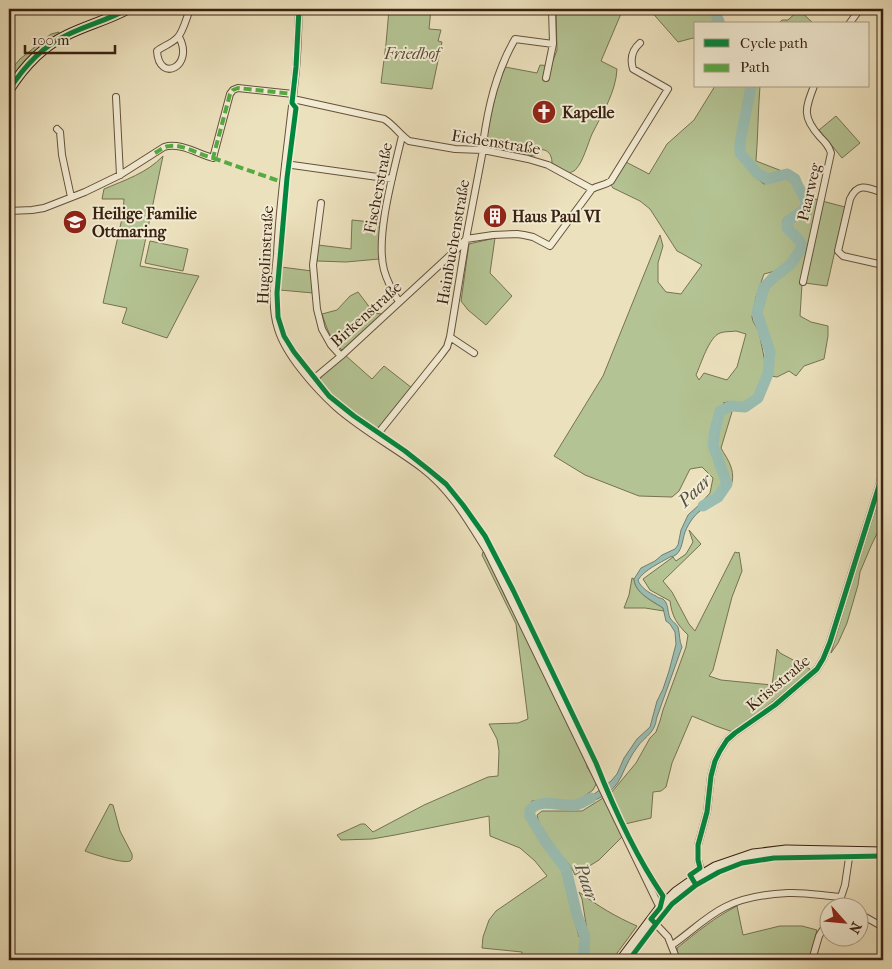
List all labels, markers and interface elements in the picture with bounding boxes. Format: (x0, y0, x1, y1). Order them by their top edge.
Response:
scale bar (25, 22, 115, 54)
legend (694, 22, 870, 88)
text: 100 m (32, 31, 70, 49)
text: Cycle path (740, 34, 808, 52)
park label: Friedhof (383, 44, 443, 63)
text: Path (740, 58, 770, 76)
church icon: Kapelle (531, 99, 557, 125)
place label: Kapelle (562, 103, 614, 123)
street label: Eichenstraße (450, 126, 542, 158)
street label: Fischerstraße (360, 141, 396, 235)
street label: Paarweg (793, 161, 825, 223)
street label: Hainbuchenstraße (433, 178, 473, 306)
building icon: Haus Paul VI (482, 203, 508, 229)
place label: Heilige Familie Ottmaring (92, 204, 197, 242)
street label: Hugolinstraße (253, 205, 277, 305)
place label: Haus Paul VI (512, 207, 602, 226)
school or university icon: Heilige Familie Ottmaring (62, 209, 88, 235)
street label: Birkenstraße (326, 277, 406, 351)
water label: Paar (673, 469, 717, 513)
street label: Kriststraße (742, 651, 814, 715)
water label: Paar (570, 860, 603, 905)
north arrow (820, 896, 870, 946)
text: N (845, 919, 865, 937)

